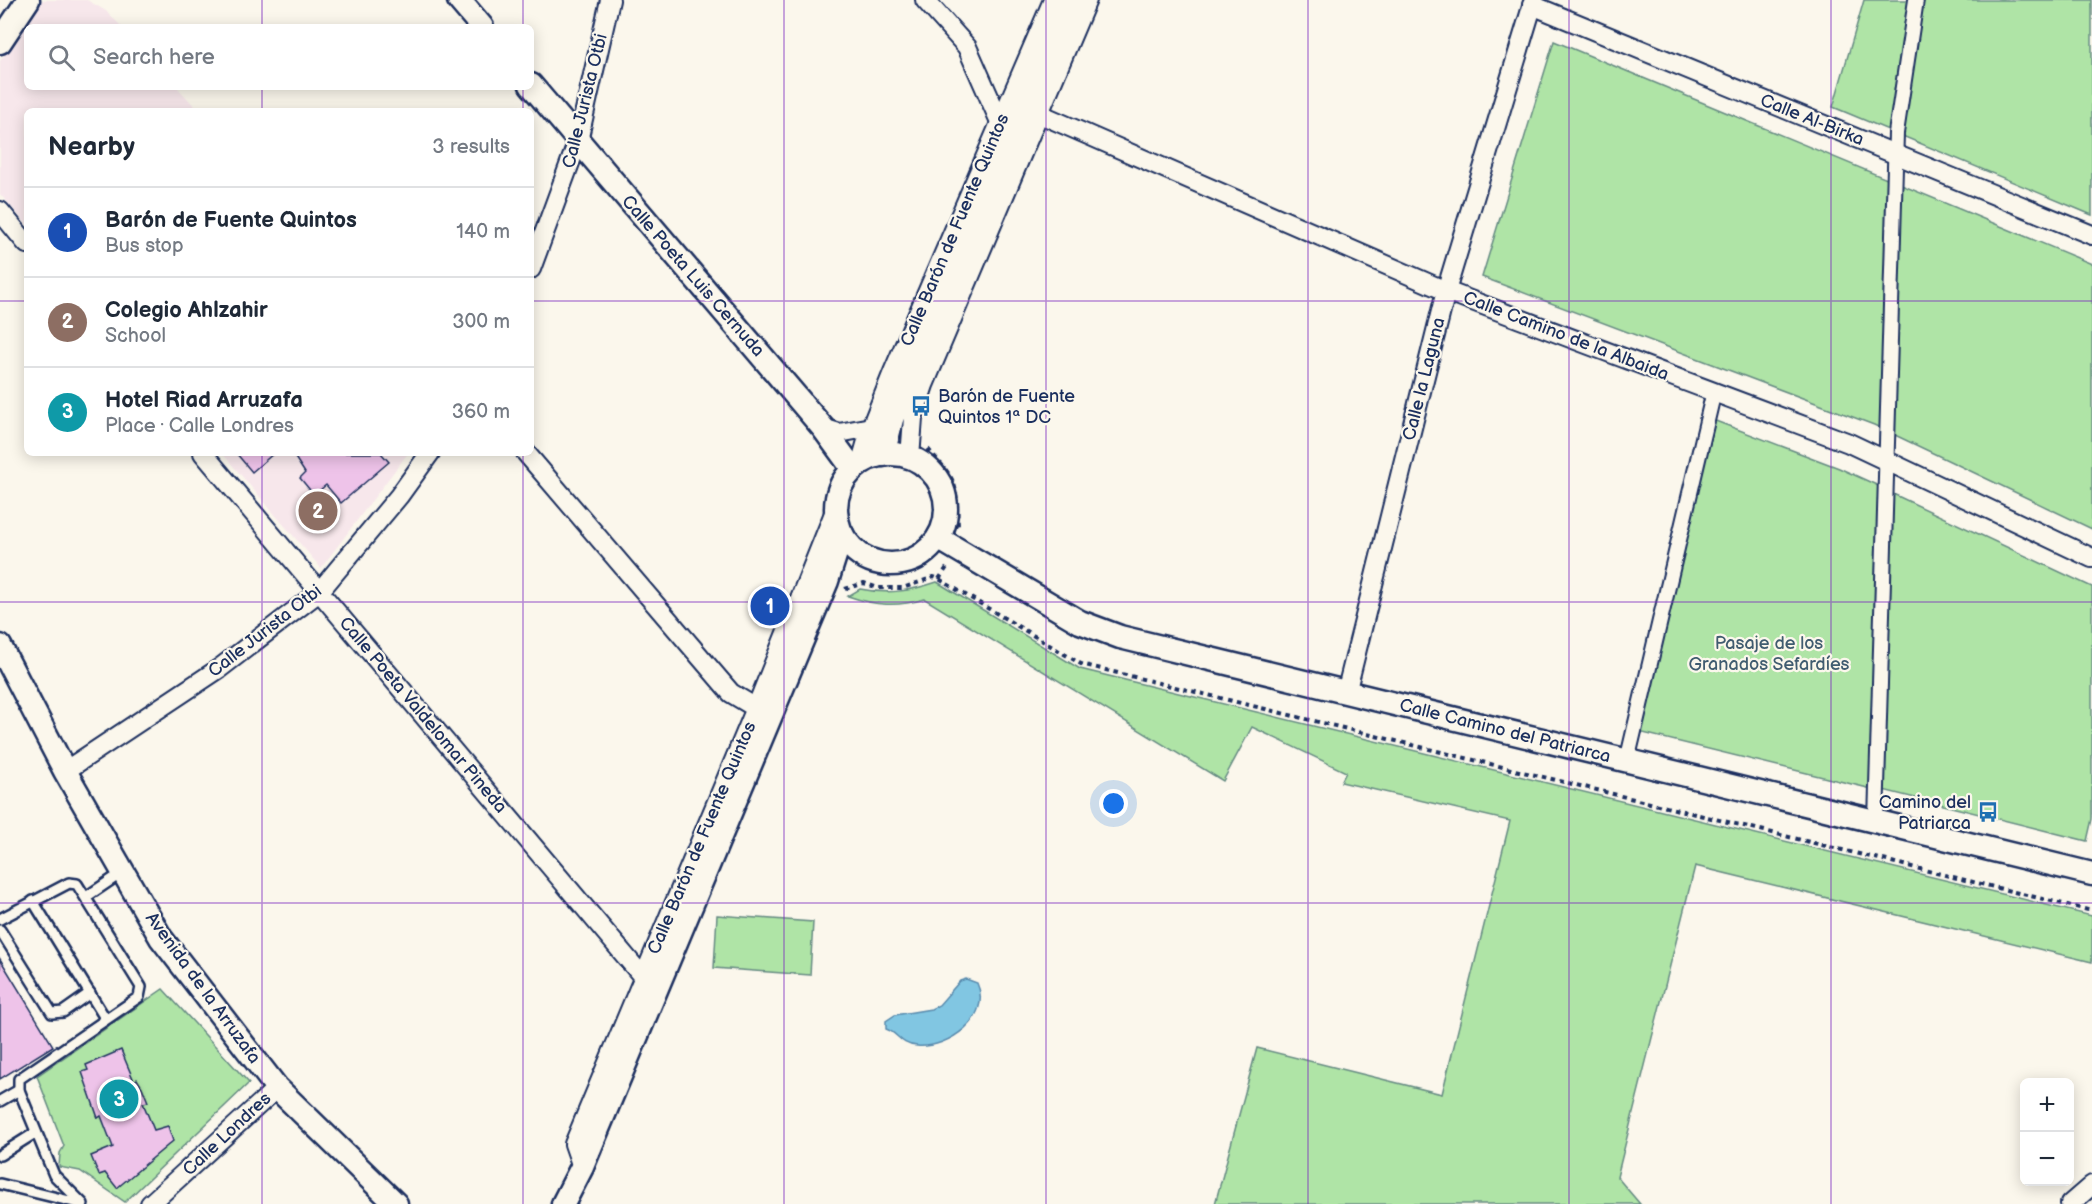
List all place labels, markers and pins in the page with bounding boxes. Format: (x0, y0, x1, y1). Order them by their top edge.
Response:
place label: Barón de Fuente Quintos 1ª DC (938, 386, 1075, 428)
bus stop icon: Barón de Fuente Quintos 1ª DC (909, 394, 933, 418)
pin: 2 (298, 488, 338, 534)
pin: 1 (750, 584, 790, 628)
place label: Camino del Patriarca (1879, 792, 1971, 834)
bus stop icon: Camino del Patriarca (1976, 800, 2000, 824)
pin: 3 (100, 1076, 138, 1122)

